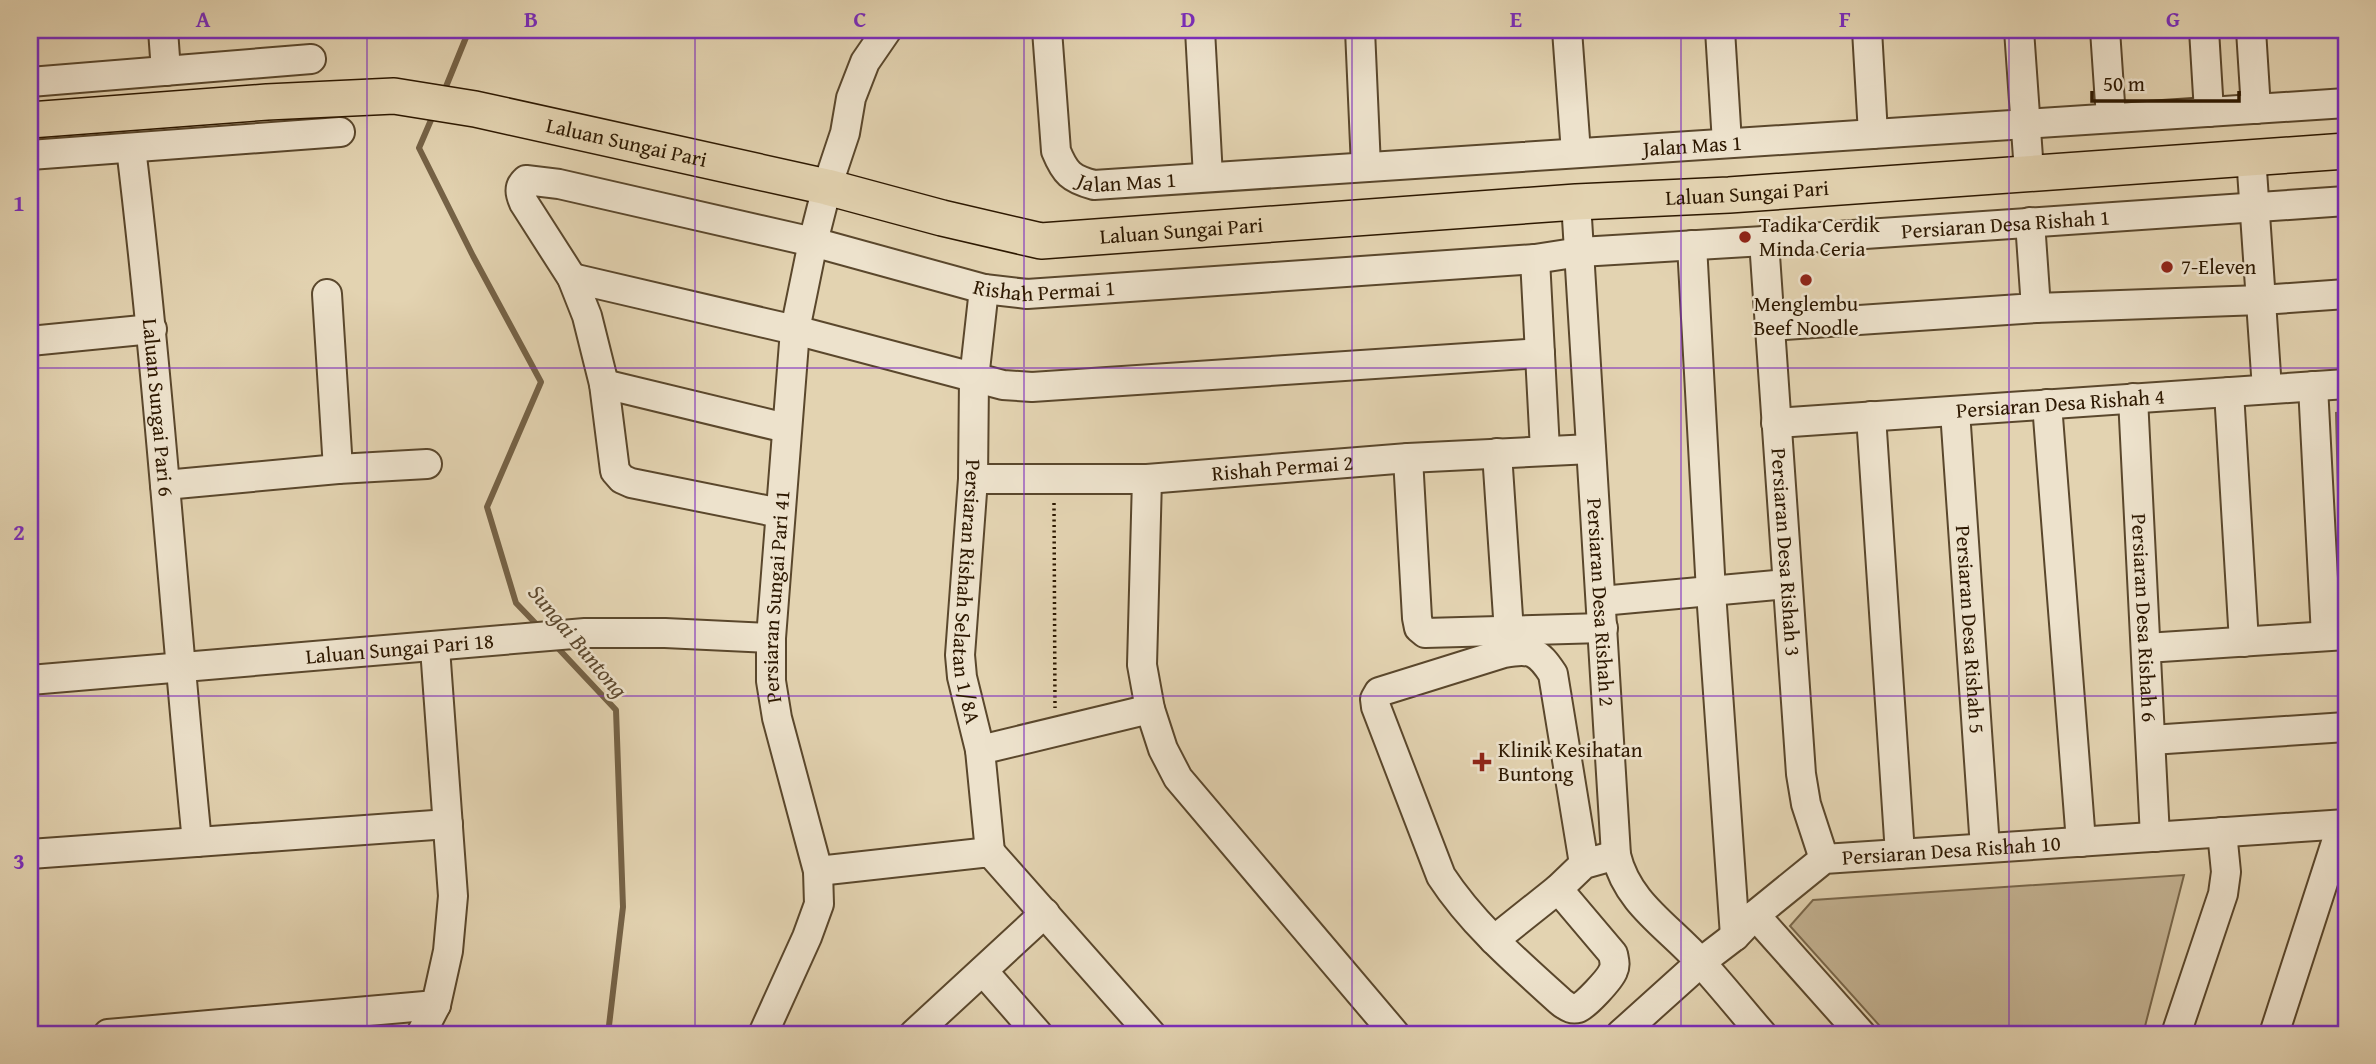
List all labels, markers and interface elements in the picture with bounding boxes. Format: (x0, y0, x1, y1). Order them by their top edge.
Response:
text: A (196, 2, 211, 35)
text: B (524, 2, 538, 35)
text: C (853, 2, 867, 35)
text: D (1181, 2, 1196, 35)
text: E (1510, 2, 1522, 35)
text: F (1839, 2, 1851, 35)
text: G (2166, 2, 2180, 35)
scale bar (2092, 60, 2240, 104)
text: 50 m (2103, 68, 2145, 99)
street label: Laluan Sungai Pari (543, 109, 710, 175)
street label: Jalan Mas 1 (1639, 127, 1743, 164)
street label: Jalan Mas 1 (1070, 164, 1177, 200)
street label: Laluan Sungai Pari (1665, 172, 1830, 213)
text: 1 (13, 186, 25, 219)
street label: Persiaran Desa Rishah 1 (1900, 201, 2111, 247)
street label: Laluan Sungai Pari (1099, 209, 1264, 252)
place label: Tadika Cerdik Minda Ceria (1759, 209, 1880, 264)
marker: Tadika Cerdik Minda Ceria (1737, 229, 1753, 245)
place label: 7-Eleven (2181, 251, 2257, 282)
marker: 7-Eleven (2159, 259, 2175, 275)
street label: Rishah Permai 1 (970, 271, 1116, 309)
marker: Menglembu Beef Noodle (1798, 272, 1814, 288)
place label: Menglembu Beef Noodle (1753, 288, 1859, 343)
street label: Laluan Sungai Pari 6 (135, 317, 182, 498)
street label: Persiaran Desa Rishah 4 (1955, 380, 2166, 426)
street label: Rishah Permai 2 (1210, 446, 1355, 489)
street label: Persiaran Desa Rishah 3 (1763, 447, 1809, 658)
street label: Persiaran Rishah Selatan 1/8A (945, 459, 989, 727)
street label: Persiaran Sungai Pari 41 (755, 489, 797, 706)
street label: Persiaran Desa Rishah 2 (1579, 497, 1623, 707)
street label: Persiaran Desa Rishah 6 (2124, 513, 2165, 723)
text: 2 (13, 515, 25, 548)
street label: Persiaran Desa Rishah 5 (1948, 524, 1993, 735)
water label: Sungai Buntong (521, 577, 636, 705)
street label: Laluan Sungai Pari 18 (304, 625, 495, 672)
place label: Klinik Kesihatan Buntong (1498, 734, 1643, 789)
marker: Klinik Kesihatan Buntong (1472, 752, 1492, 772)
street label: Persiaran Desa Rishah 10 (1841, 827, 2062, 873)
text: 3 (13, 844, 25, 877)

